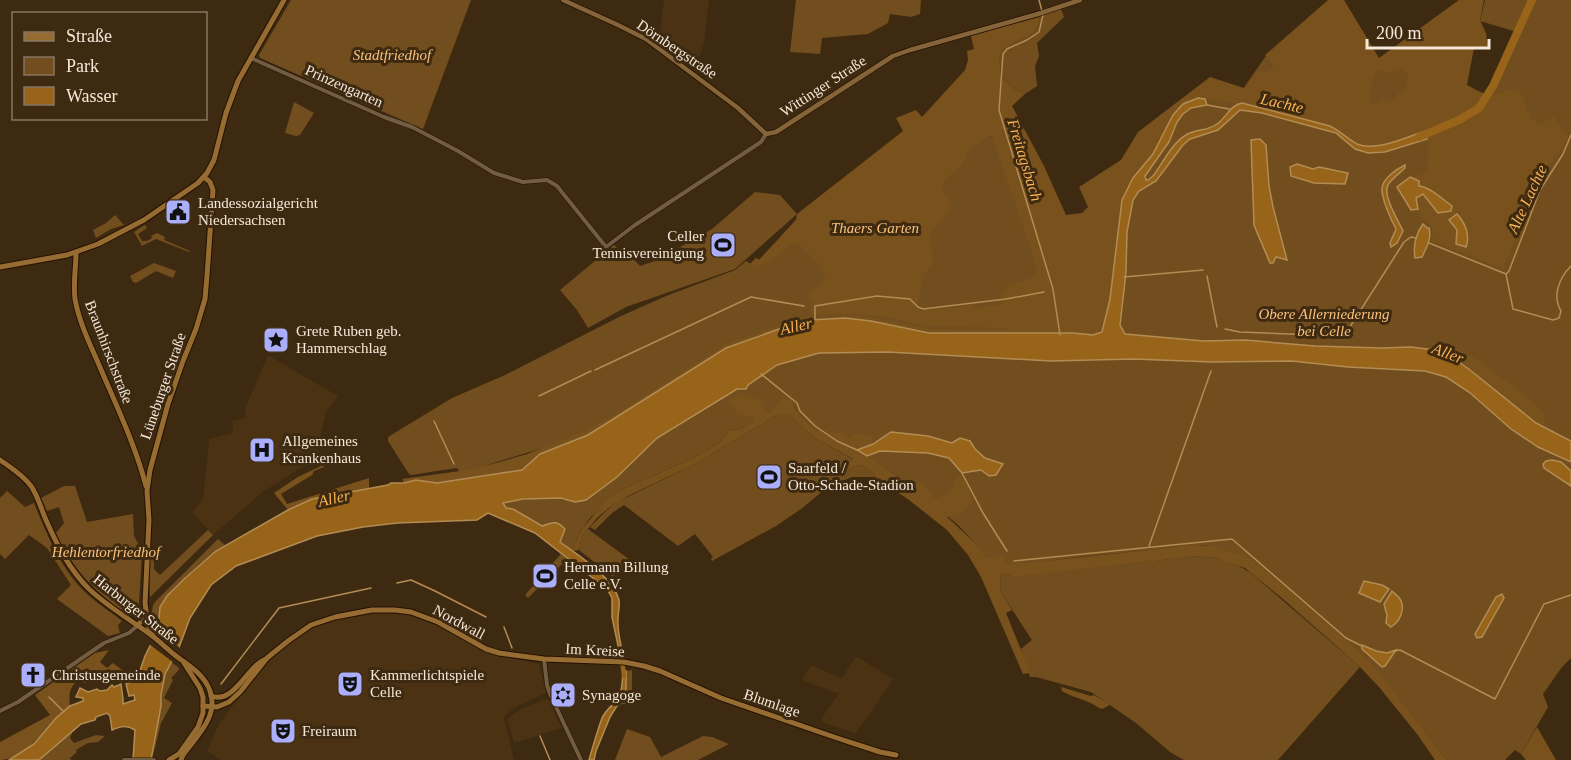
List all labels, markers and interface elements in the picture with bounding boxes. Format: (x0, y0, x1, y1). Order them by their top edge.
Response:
legend (12, 12, 207, 120)
scale bar (1367, 12, 1488, 50)
street label: Dörnbergstraße (634, 16, 720, 82)
text: 200 m (1376, 23, 1422, 43)
text: Straße (66, 26, 112, 46)
park label: Stadtfriedhof (353, 47, 433, 63)
street label: Wittinger Straße (777, 52, 869, 120)
text: Park (66, 56, 99, 76)
street label: Prinzengarten (303, 62, 386, 110)
text: Wasser (66, 86, 118, 106)
water label: Lachte (1258, 90, 1305, 116)
water label: Freitagsbach (1003, 116, 1046, 203)
water label: Alte Lachte (1503, 162, 1550, 237)
place label: Landessozialgericht Niedersachsen (198, 195, 319, 228)
public building icon: Landessozialgericht Niedersachsen (163, 197, 193, 227)
park label: Thaers Garten (831, 220, 919, 236)
place label: Celler Tennisvereinigung (593, 228, 704, 261)
sports icon: Celler Tennisvereinigung (708, 230, 738, 260)
street label: Braunhirschstraße (82, 298, 136, 406)
park label: Obere Allerniederung bei Celle (1258, 306, 1390, 339)
water label: Aller (778, 314, 814, 338)
place label: Grete Ruben geb. Hammerschlag (296, 323, 401, 356)
place icon: Grete Ruben geb. Hammerschlag (261, 325, 291, 355)
street label: Lüneburger Straße (137, 330, 189, 441)
water label: Aller (1429, 339, 1467, 367)
place label: Allgemeines Krankenhaus (282, 433, 361, 466)
hospital icon: Allgemeines Krankenhaus (247, 435, 277, 465)
place label: Saarfeld / Otto-Schade-Stadion (788, 460, 914, 493)
sports icon: Saarfeld / Otto-Schade-Stadion (754, 462, 784, 492)
water label: Aller (316, 486, 352, 510)
park label: Hehlentorfriedhof (51, 544, 162, 560)
place label: Hermann Billung Celle e.V. (564, 559, 669, 592)
sports icon: Hermann Billung Celle e.V. (530, 561, 560, 591)
street label: Harburger Straße (90, 571, 182, 647)
street label: Nordwall (430, 602, 488, 642)
street label: Im Kreise (565, 640, 625, 660)
church icon: Christusgemeinde (18, 660, 48, 690)
place label: Christusgemeinde (52, 667, 161, 683)
place label: Kammerlichtspiele Celle (370, 667, 484, 700)
theatre icon: Kammerlichtspiele Celle (335, 669, 365, 699)
synagogue icon: Synagoge (548, 680, 578, 710)
street label: Blumlage (742, 686, 802, 720)
place label: Synagoge (582, 687, 642, 703)
theatre icon: Freiraum (268, 716, 298, 746)
place label: Freiraum (302, 723, 357, 739)

